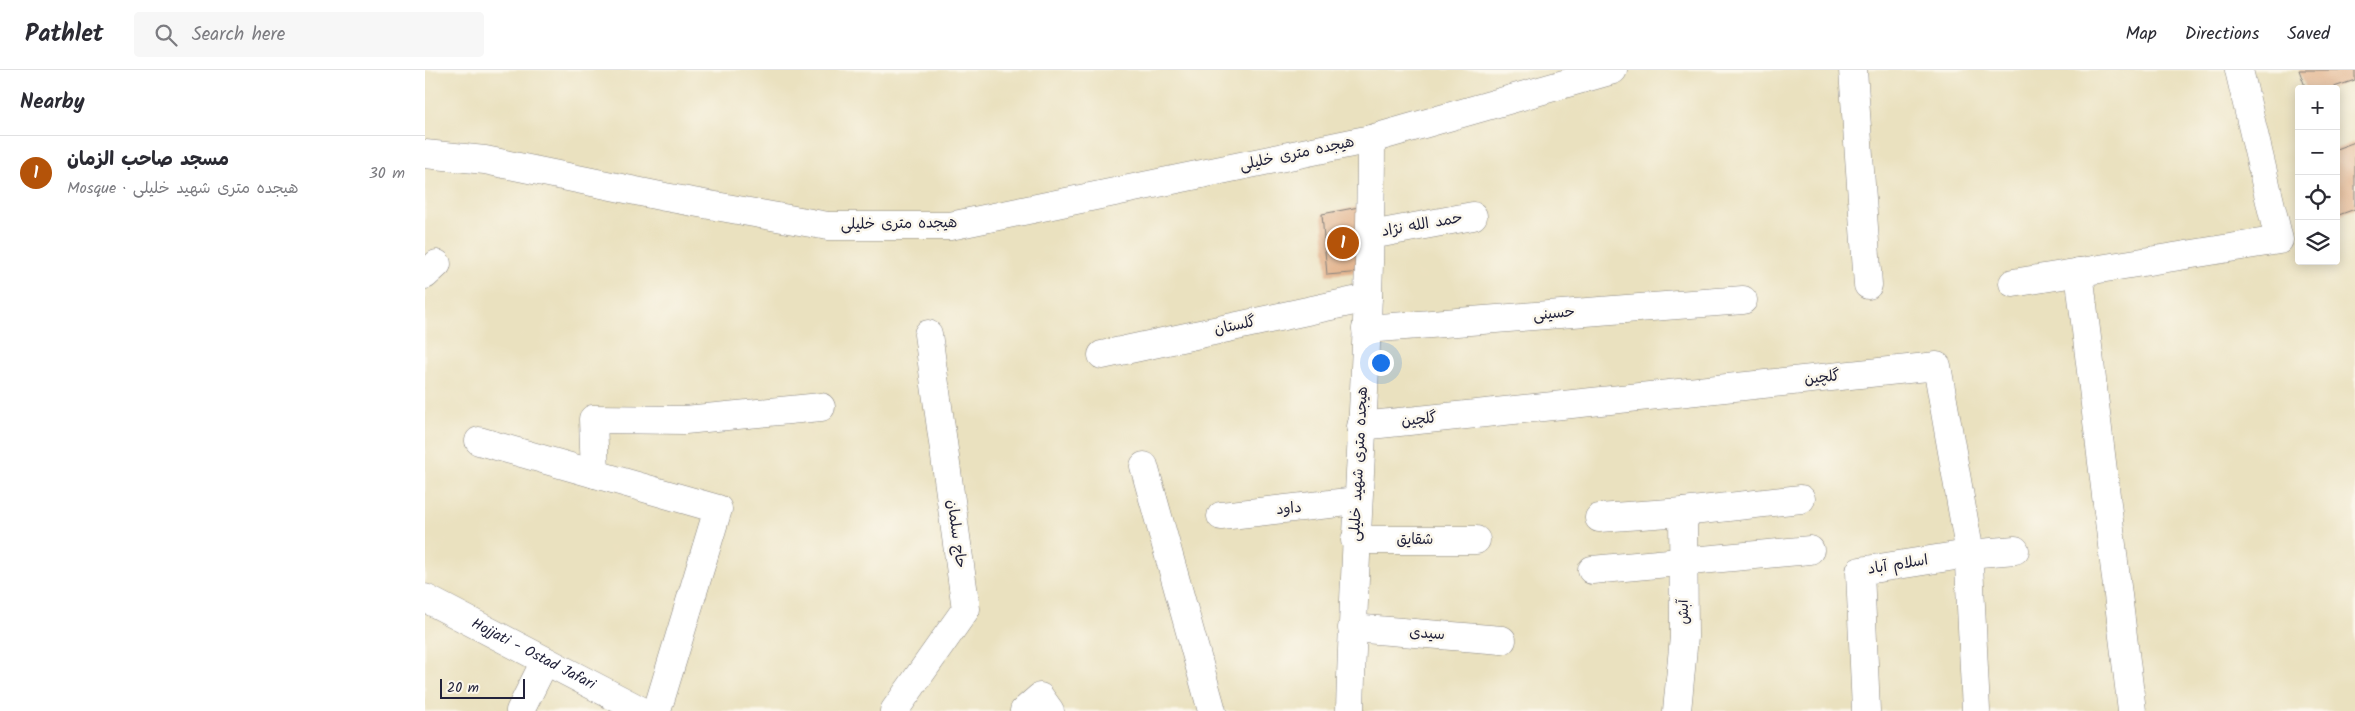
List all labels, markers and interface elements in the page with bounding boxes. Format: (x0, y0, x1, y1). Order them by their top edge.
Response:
search box (134, 12, 484, 57)
text: Pathlet (25, 15, 104, 54)
text: Search here (192, 20, 285, 50)
text: Map (2125, 20, 2157, 49)
text: Directions (2185, 20, 2259, 49)
text: Saved (2287, 20, 2330, 49)
icon: search (152, 21, 180, 49)
map controls (2295, 85, 2340, 265)
button: + (2295, 85, 2340, 130)
text: Nearby (20, 86, 85, 119)
street label: هیجده متری خلیلی (1237, 130, 1357, 178)
button: − (2295, 130, 2340, 175)
text: مسجد صاحب الزمان (67, 145, 229, 175)
text: 1 (34, 161, 38, 186)
text: 30 m (369, 161, 405, 186)
button: locate (2295, 175, 2340, 220)
text: Mosque · هیجده متری شهید خلیلی (67, 176, 298, 201)
street label: حمد الله نژاد (1380, 206, 1464, 244)
street label: هیجده متری خلیلی (840, 211, 958, 237)
button: layers (2295, 220, 2340, 265)
pin: 1 (1327, 224, 1359, 262)
street label: حسینی (1532, 300, 1576, 328)
street label: گلستان (1212, 310, 1258, 342)
your location (1368, 350, 1394, 376)
street label: گلچین (1803, 364, 1841, 392)
street label: هیجده متری شهید خلیلی (1343, 386, 1375, 542)
street label: گلچین (1400, 406, 1438, 434)
street label: داود (1275, 496, 1303, 522)
street label: حاج سلمان (939, 498, 973, 570)
street label: شقایق (1397, 528, 1433, 552)
street label: اسلام آباد (1866, 548, 1930, 582)
street label: آبش (1672, 598, 1696, 625)
street label: Hojjati - Ostad Jafari (467, 612, 601, 697)
street label: سیدی (1408, 621, 1446, 647)
scale bar (440, 676, 525, 699)
text: 20 m (447, 677, 479, 699)

